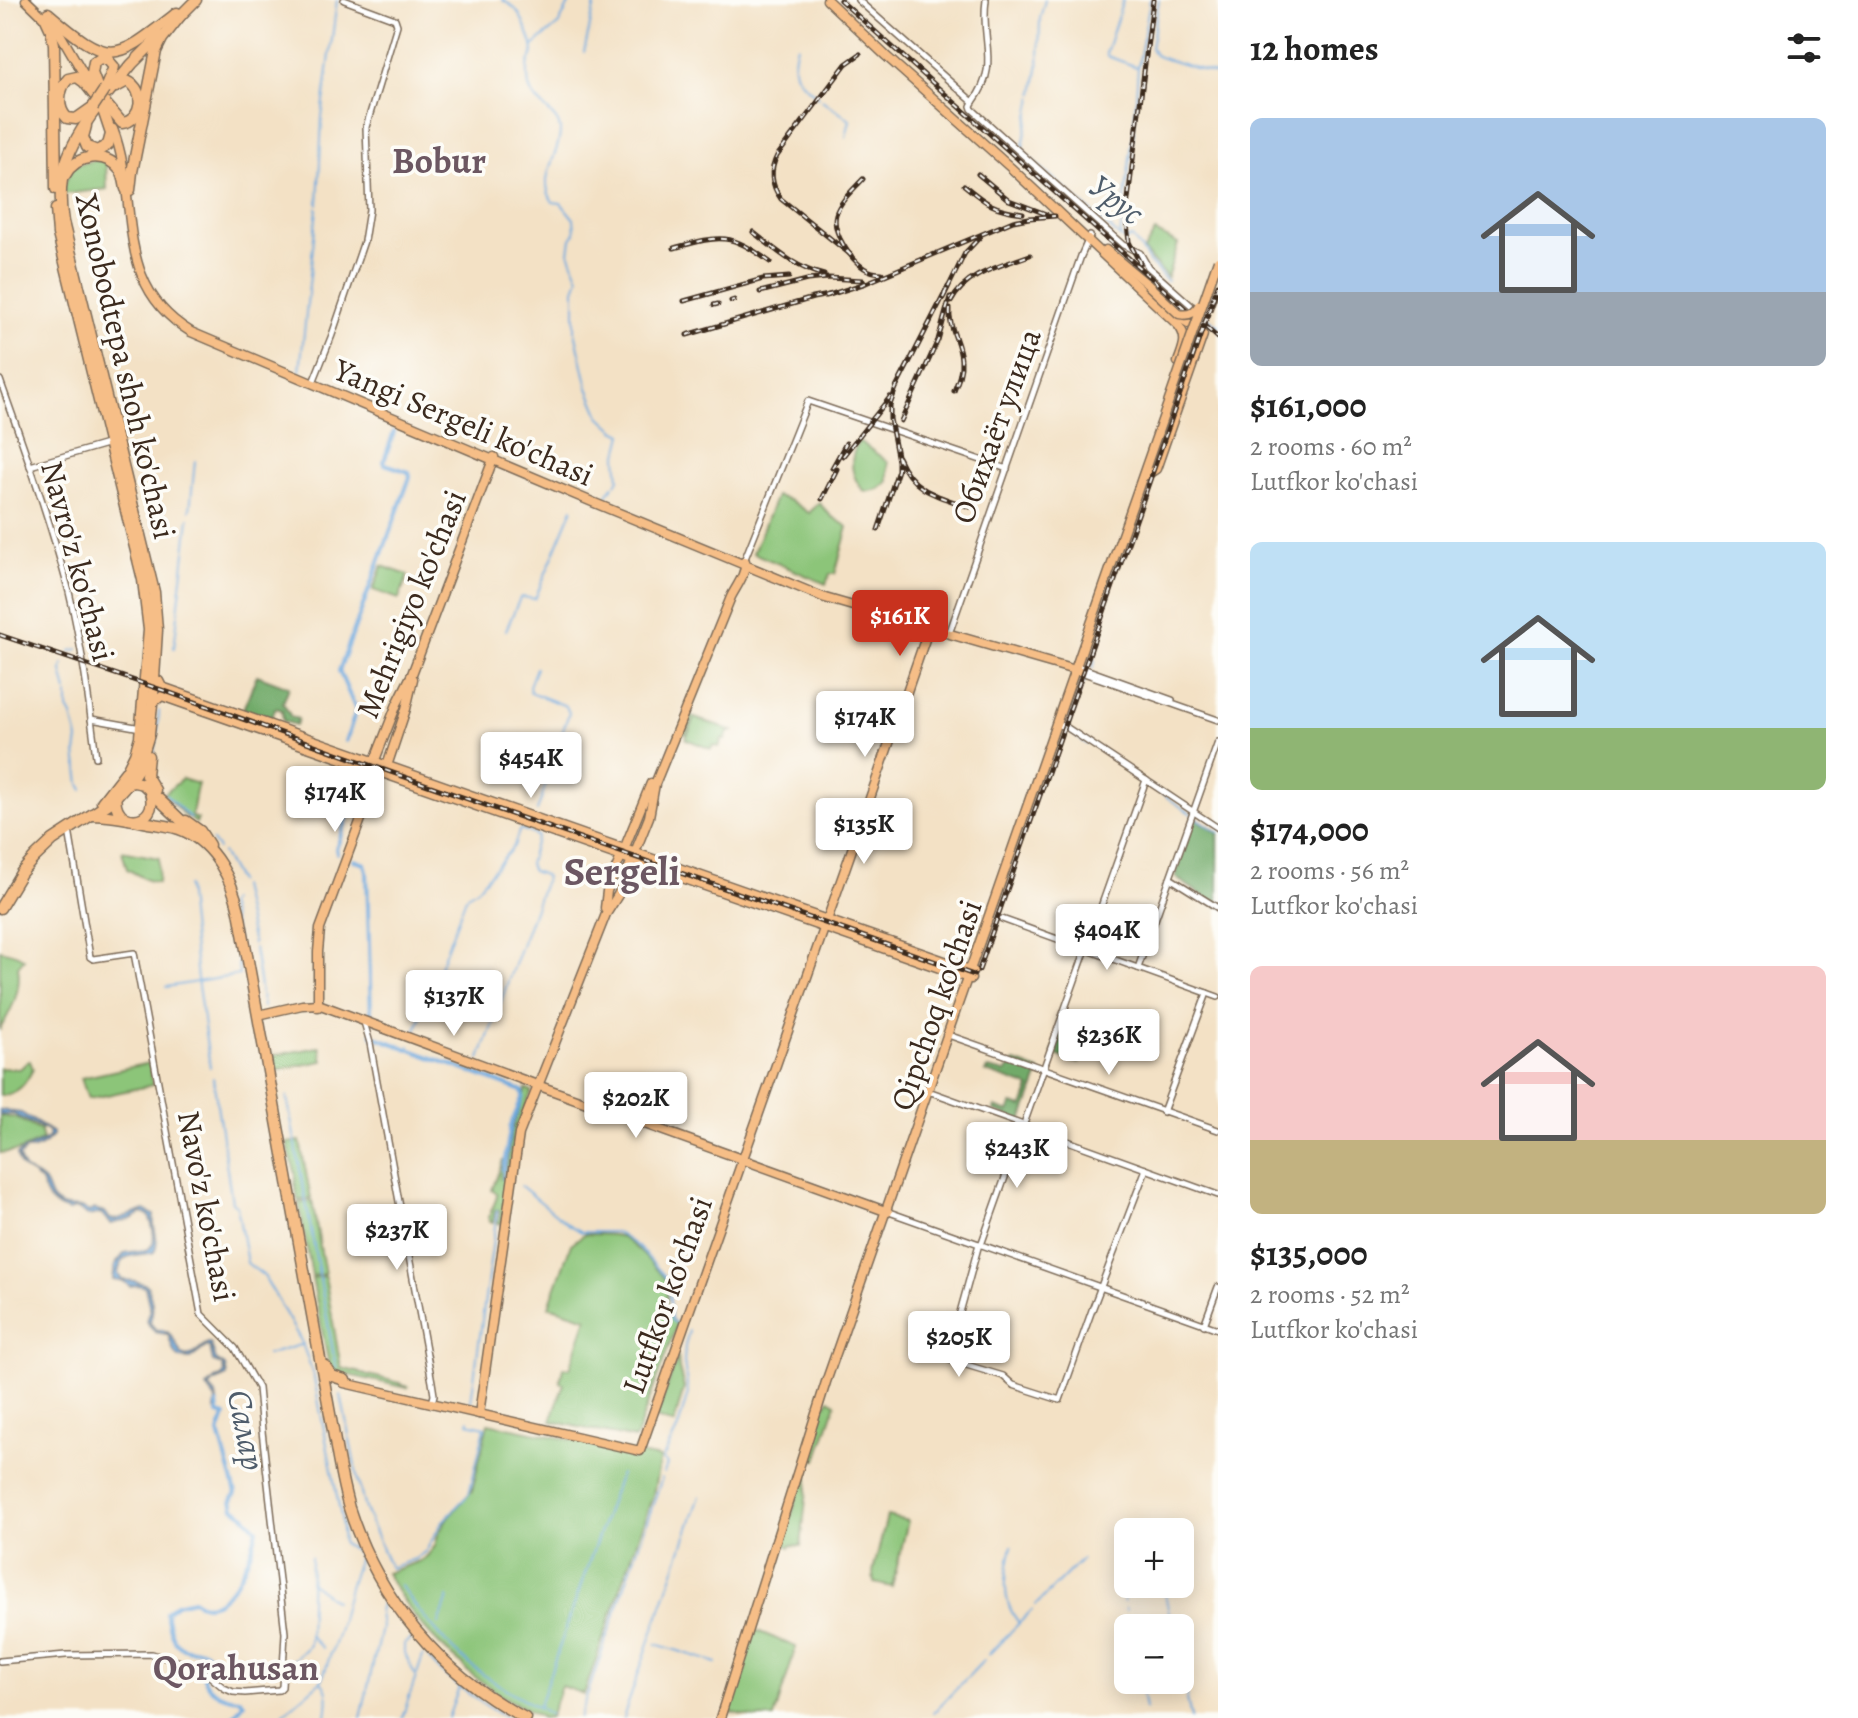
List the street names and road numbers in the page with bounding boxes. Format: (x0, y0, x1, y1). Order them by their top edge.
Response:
street label: Xonobodtepa shoh ko'chasi (65, 189, 187, 543)
street label: Обихаёт улица (940, 322, 1052, 530)
street label: Yangi Sergeli ko'chasi (327, 347, 601, 497)
street label: Navro'z ko'chasi (30, 456, 126, 666)
street label: Mehrigiyo ko'chasi (345, 483, 477, 725)
street label: Qipchoq ko'chasi (879, 894, 993, 1116)
street label: Navo'z ko'chasi (167, 1107, 247, 1305)
street label: Lutfkor ko'chasi (611, 1190, 723, 1400)

